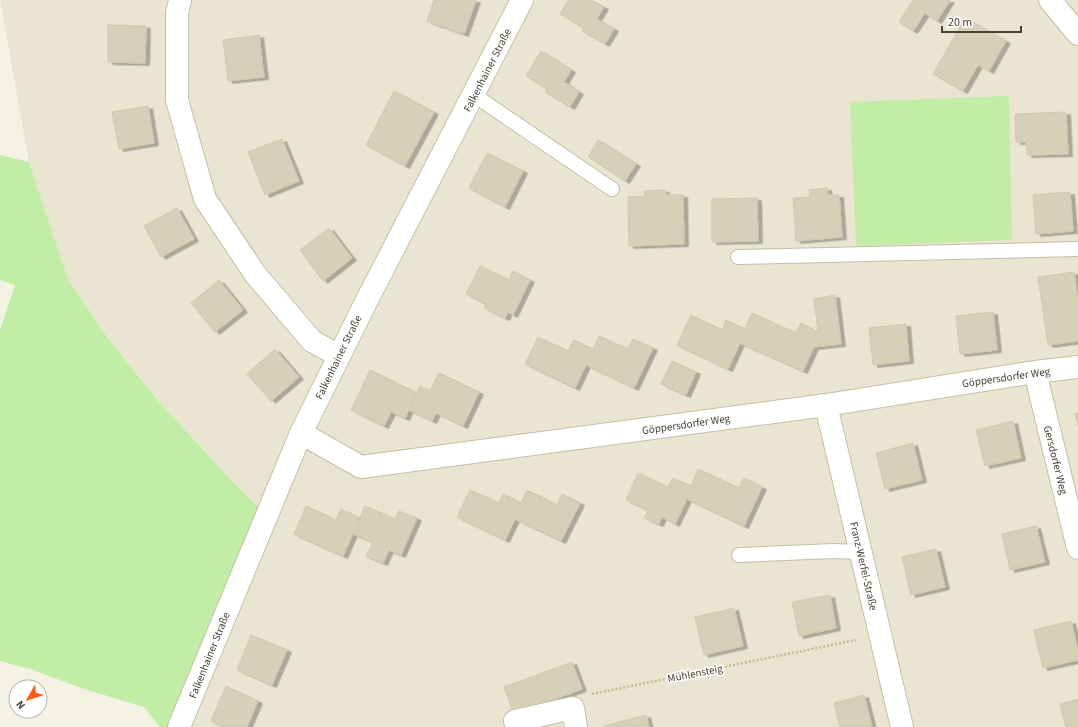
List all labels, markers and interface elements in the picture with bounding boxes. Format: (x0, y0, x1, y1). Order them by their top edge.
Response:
scale bar (942, 8, 1021, 34)
text: 20 m (948, 14, 972, 31)
street label: Falkenhainer Straße (460, 25, 515, 115)
street label: Falkenhainer Straße (312, 312, 366, 402)
street label: Göppersdorfer Weg (961, 364, 1052, 391)
street label: Göppersdorfer Weg (641, 411, 732, 438)
street label: Gersdorfer Weg (1040, 424, 1071, 497)
street label: Franz-Werfel-Straße (846, 520, 881, 613)
street label: Falkenhainer Straße (185, 609, 234, 701)
street label: Mühlensteig (666, 661, 724, 686)
north arrow (8, 679, 48, 719)
text: N (12, 697, 29, 713)

